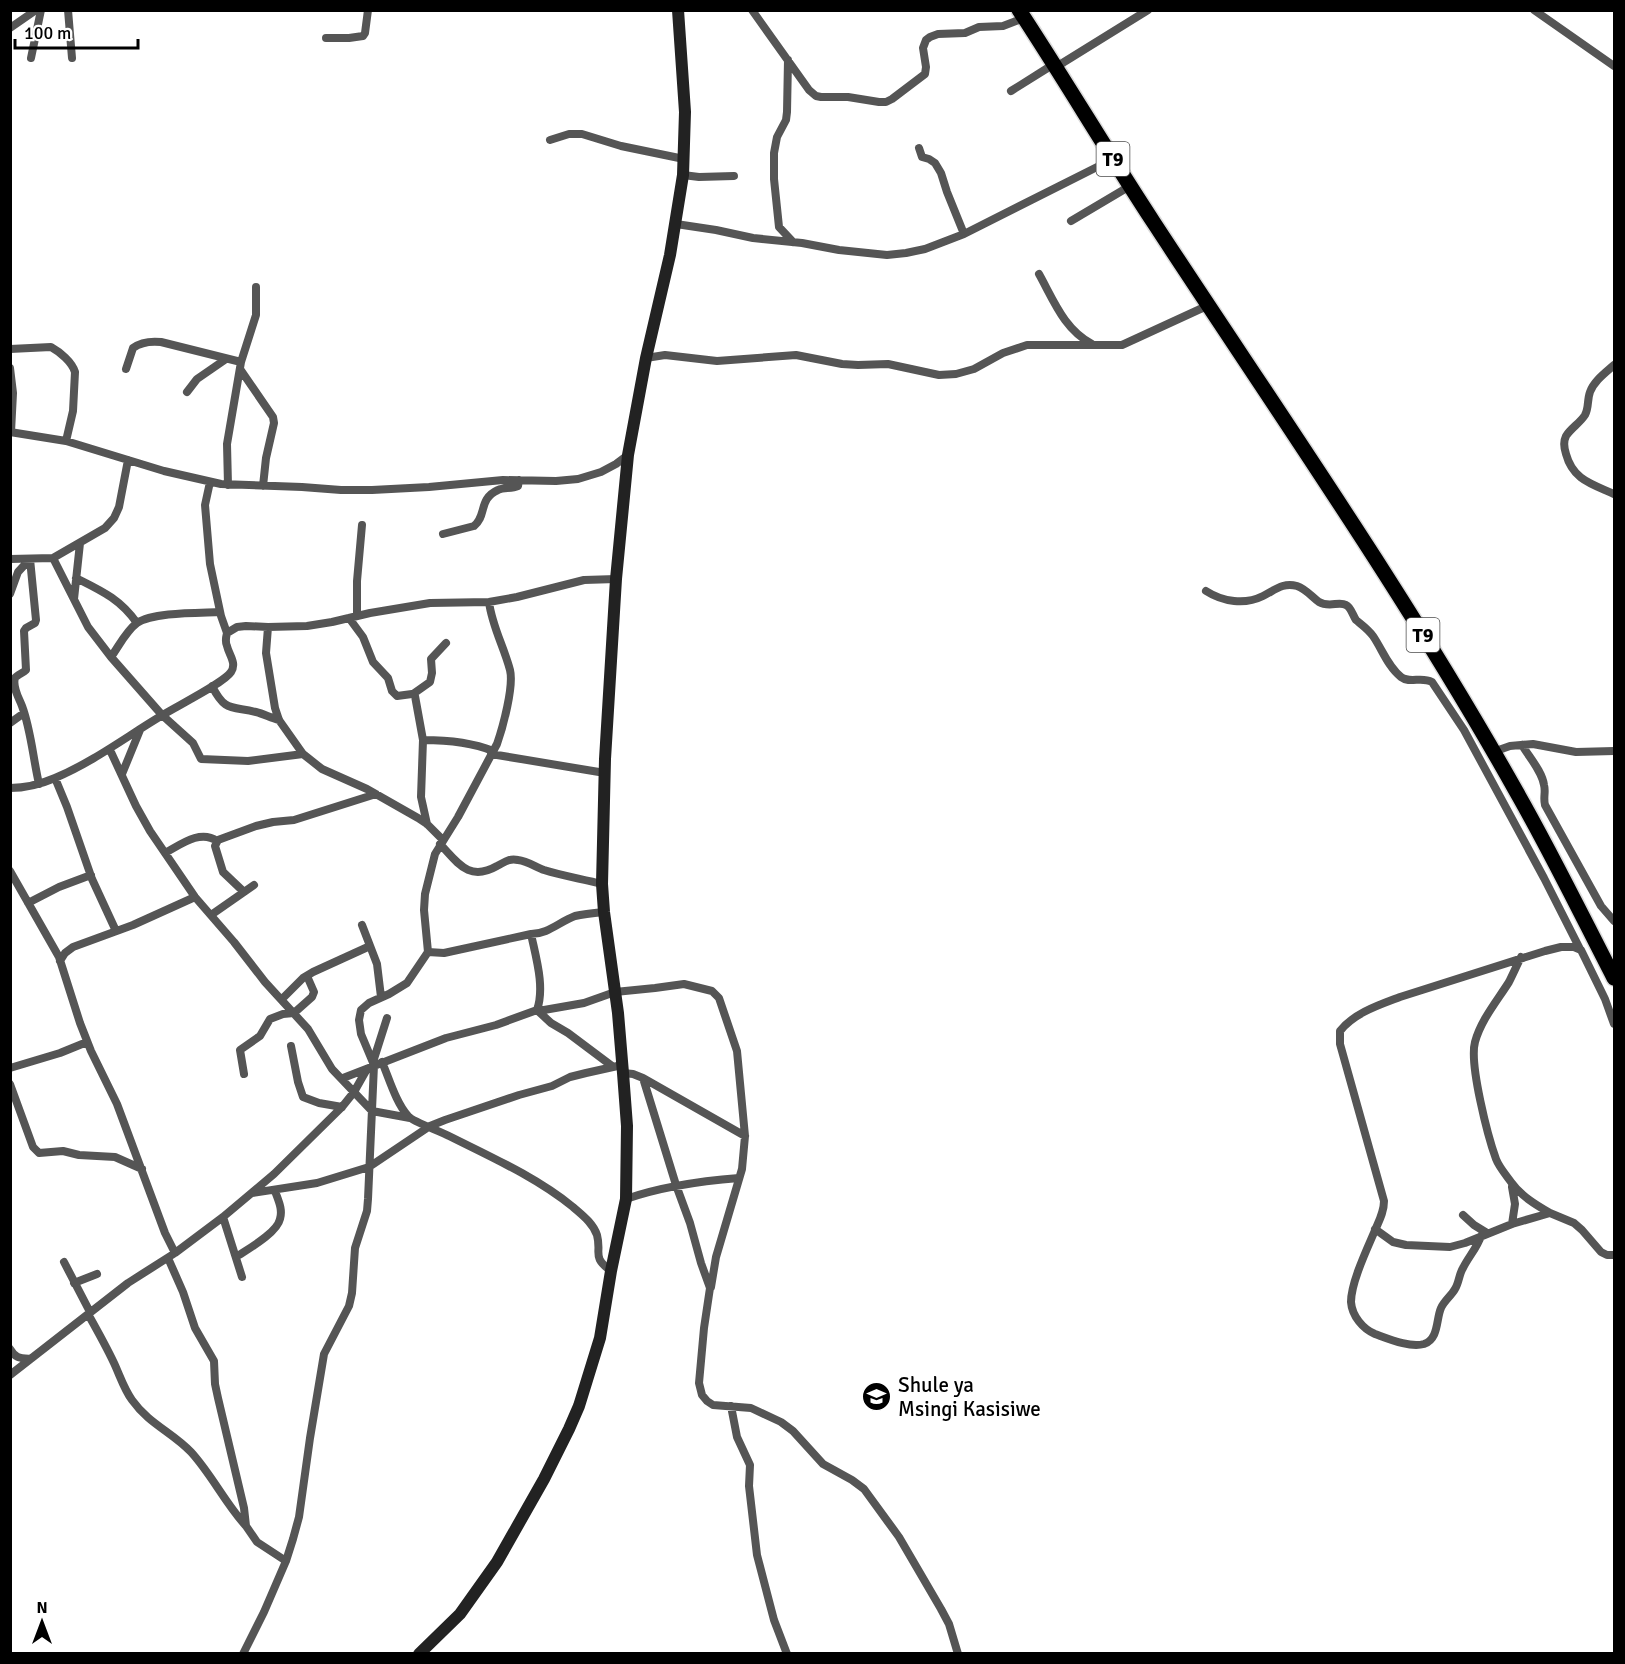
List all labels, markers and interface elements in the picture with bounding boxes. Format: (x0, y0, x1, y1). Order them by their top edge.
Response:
scale bar (15, 12, 138, 50)
text: 100 m (24, 22, 71, 44)
road number: T9 (1096, 142, 1130, 176)
road number: T9 (1406, 618, 1440, 652)
place label: Shule ya Msingi Kasisiwe (898, 1372, 1041, 1422)
school or university icon: Shule ya Msingi Kasisiwe (861, 1381, 893, 1413)
north arrow (12, 1592, 72, 1652)
text: N (36, 1598, 48, 1618)

